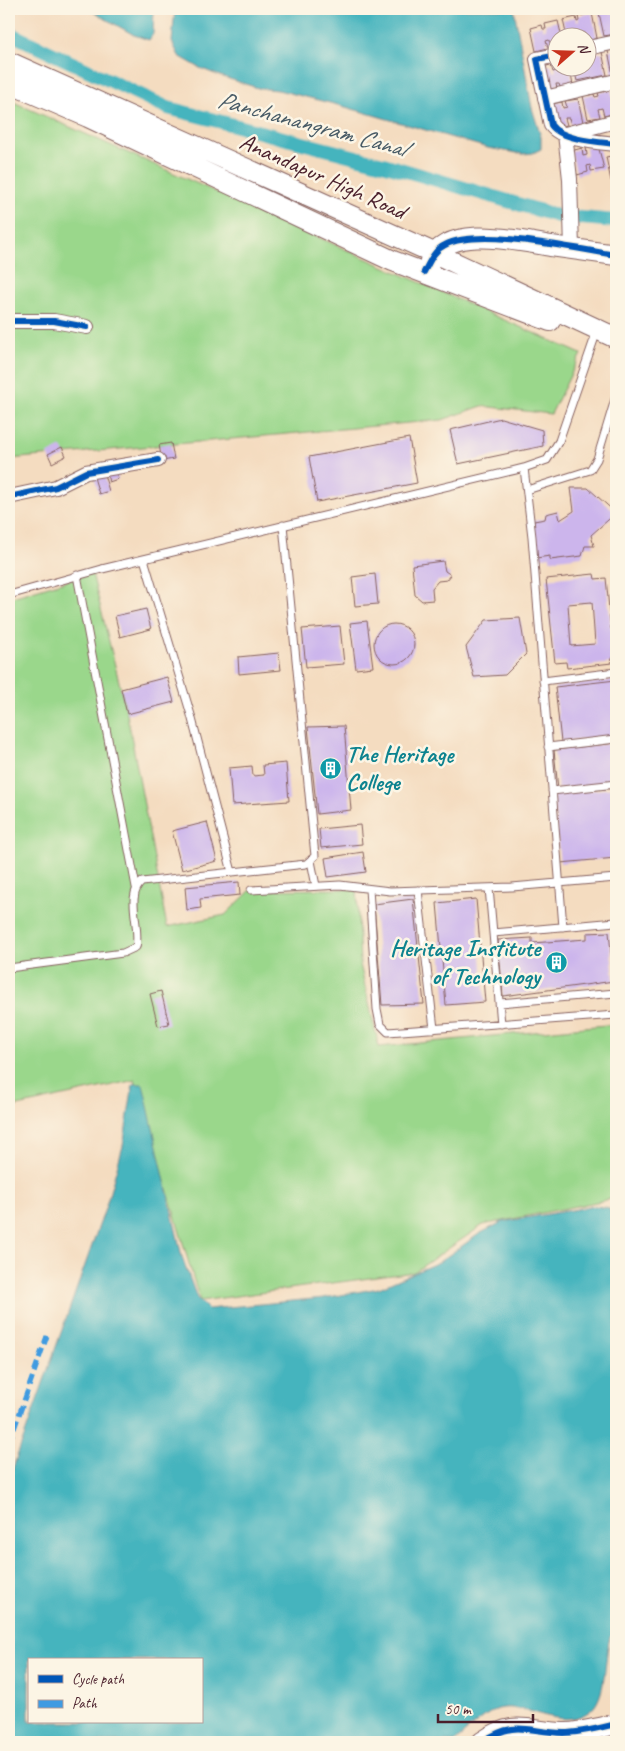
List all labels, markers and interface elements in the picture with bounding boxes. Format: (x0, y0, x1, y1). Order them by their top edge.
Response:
north arrow (548, 28, 598, 78)
text: N (574, 41, 594, 57)
water label: Panchanangram Canal (214, 84, 418, 167)
street label: Anandapur High Road (235, 126, 414, 228)
place label: The Heritage College (346, 739, 455, 797)
building icon: The Heritage College (318, 756, 342, 780)
place label: Heritage Institute of Technology (390, 933, 543, 991)
building icon: Heritage Institute of Technology (544, 950, 568, 974)
legend (28, 1658, 202, 1724)
text: Cycle path (72, 1670, 124, 1689)
scale bar (438, 1691, 532, 1723)
text: Path (72, 1694, 98, 1713)
text: 50 m (445, 1700, 472, 1719)

